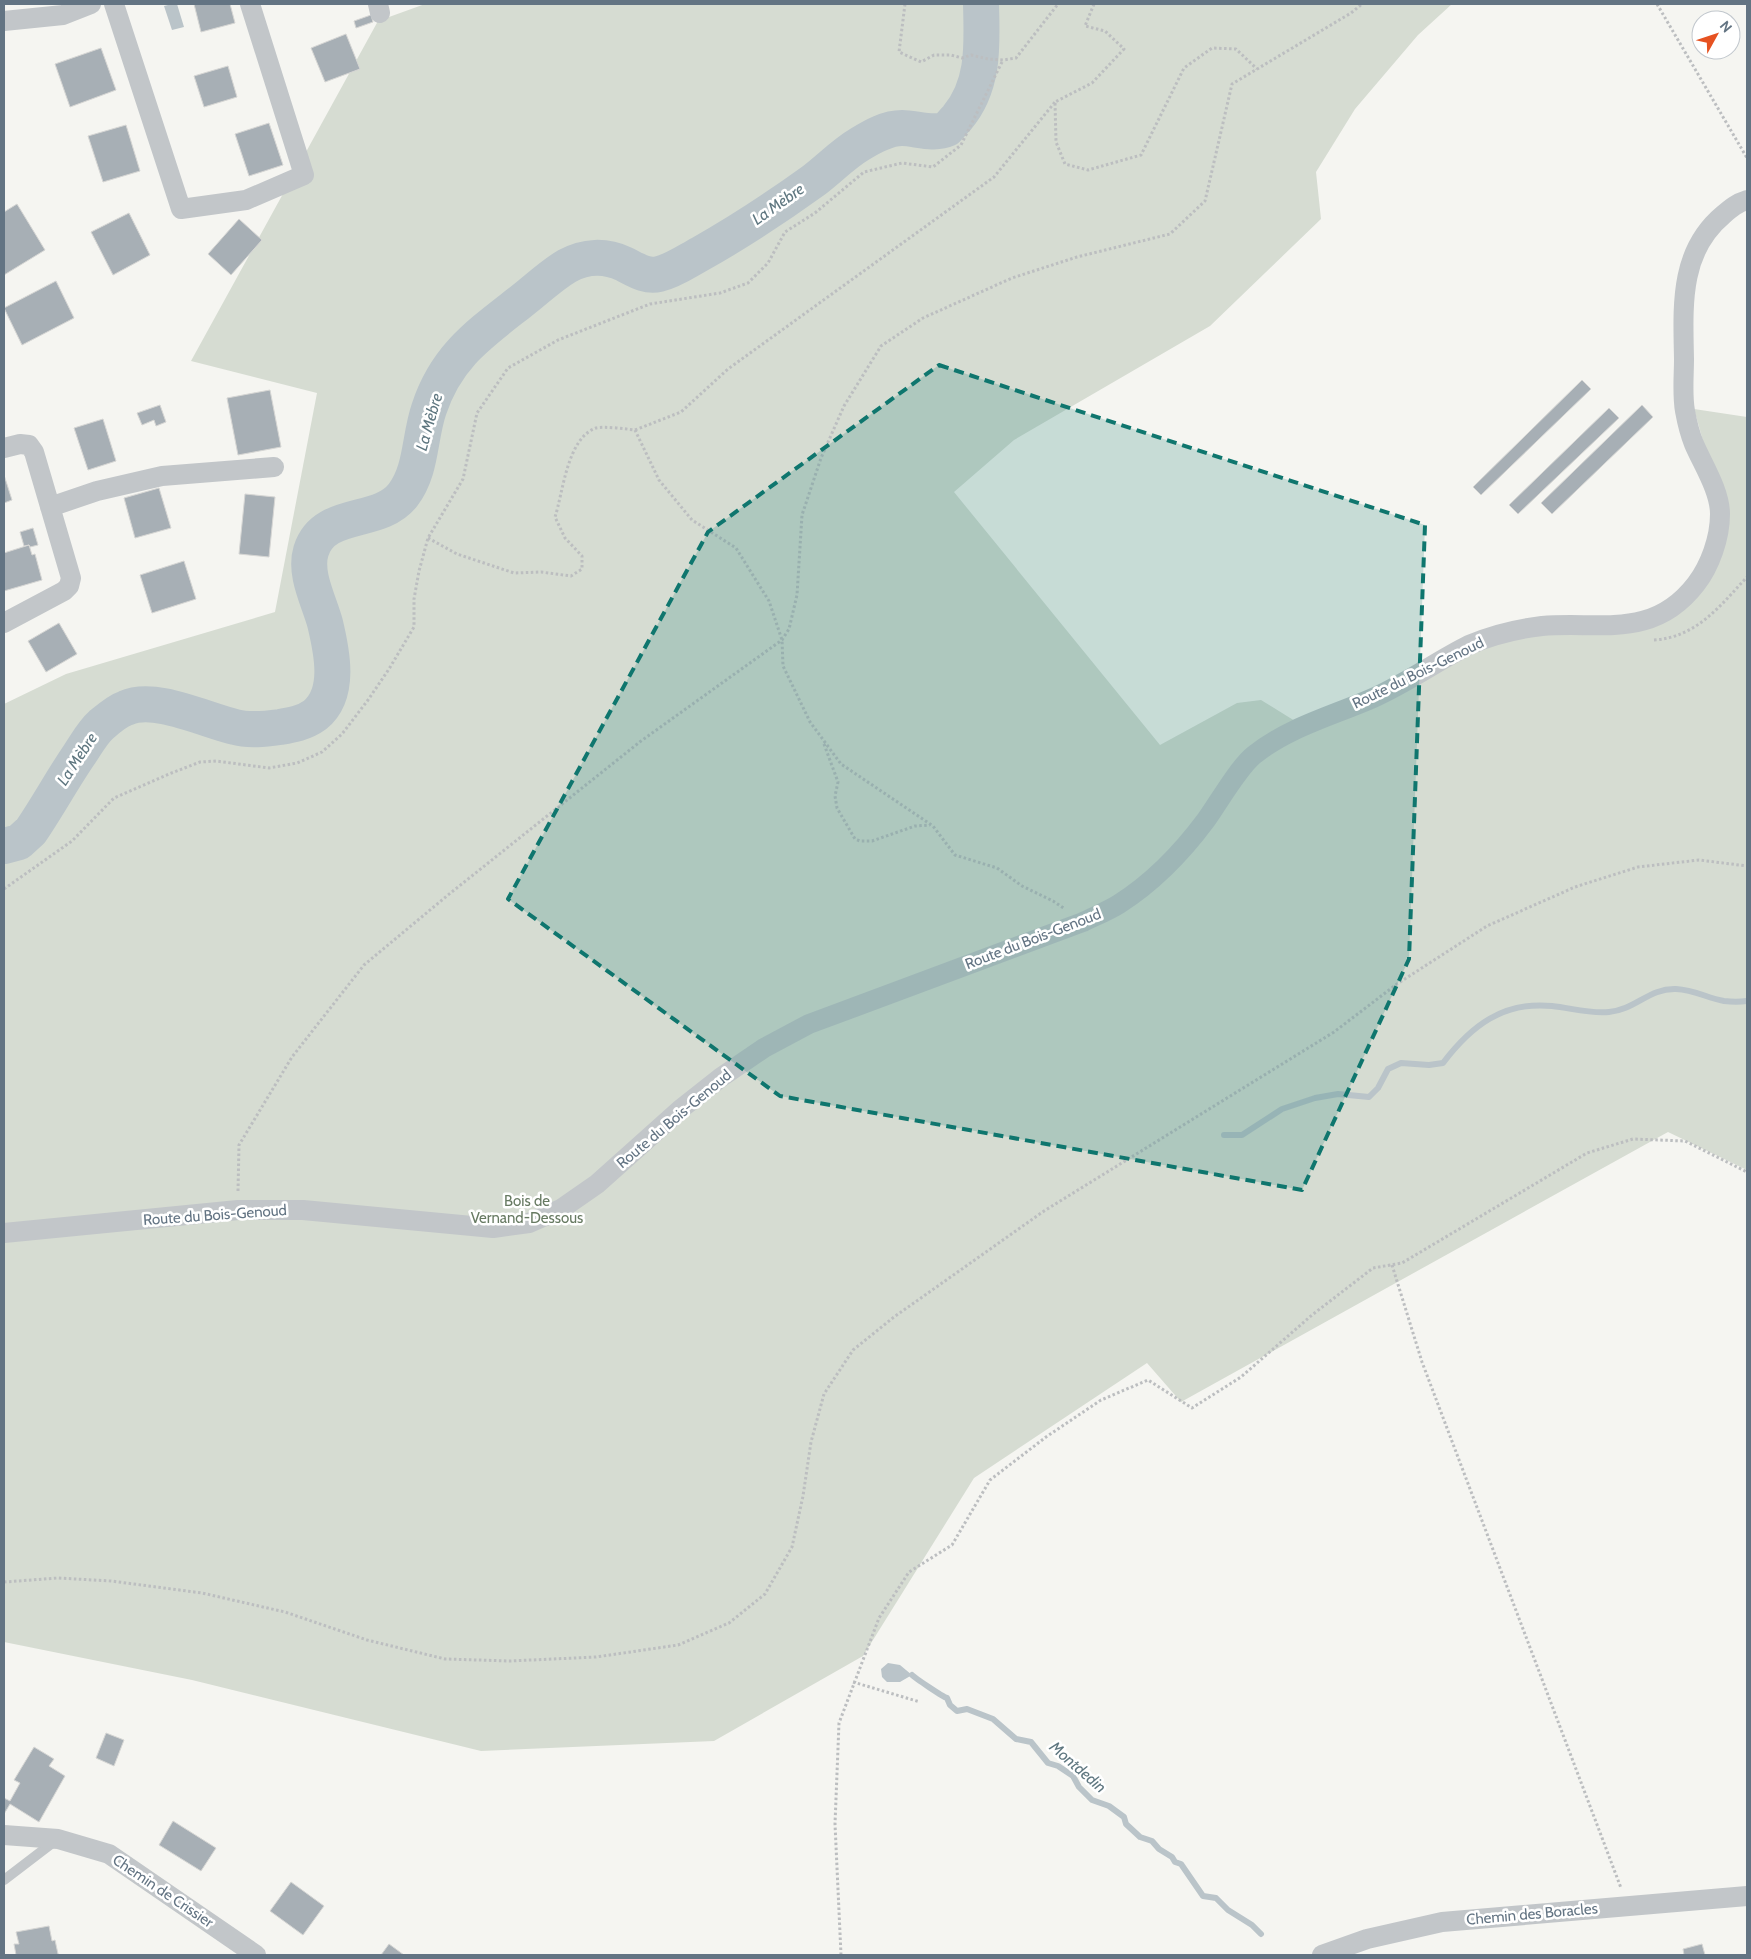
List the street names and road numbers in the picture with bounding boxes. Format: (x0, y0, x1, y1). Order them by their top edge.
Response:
street label: Route du Bois-Genoud (1349, 633, 1487, 713)
street label: Route du Bois-Genoud (963, 905, 1103, 973)
street label: Route du Bois-Genoud (613, 1066, 735, 1172)
street label: Route du Bois-Genoud (143, 1201, 287, 1229)
street label: Chemin de Crissier (109, 1851, 217, 1931)
street label: Chemin des Boracles (1465, 1899, 1599, 1929)

